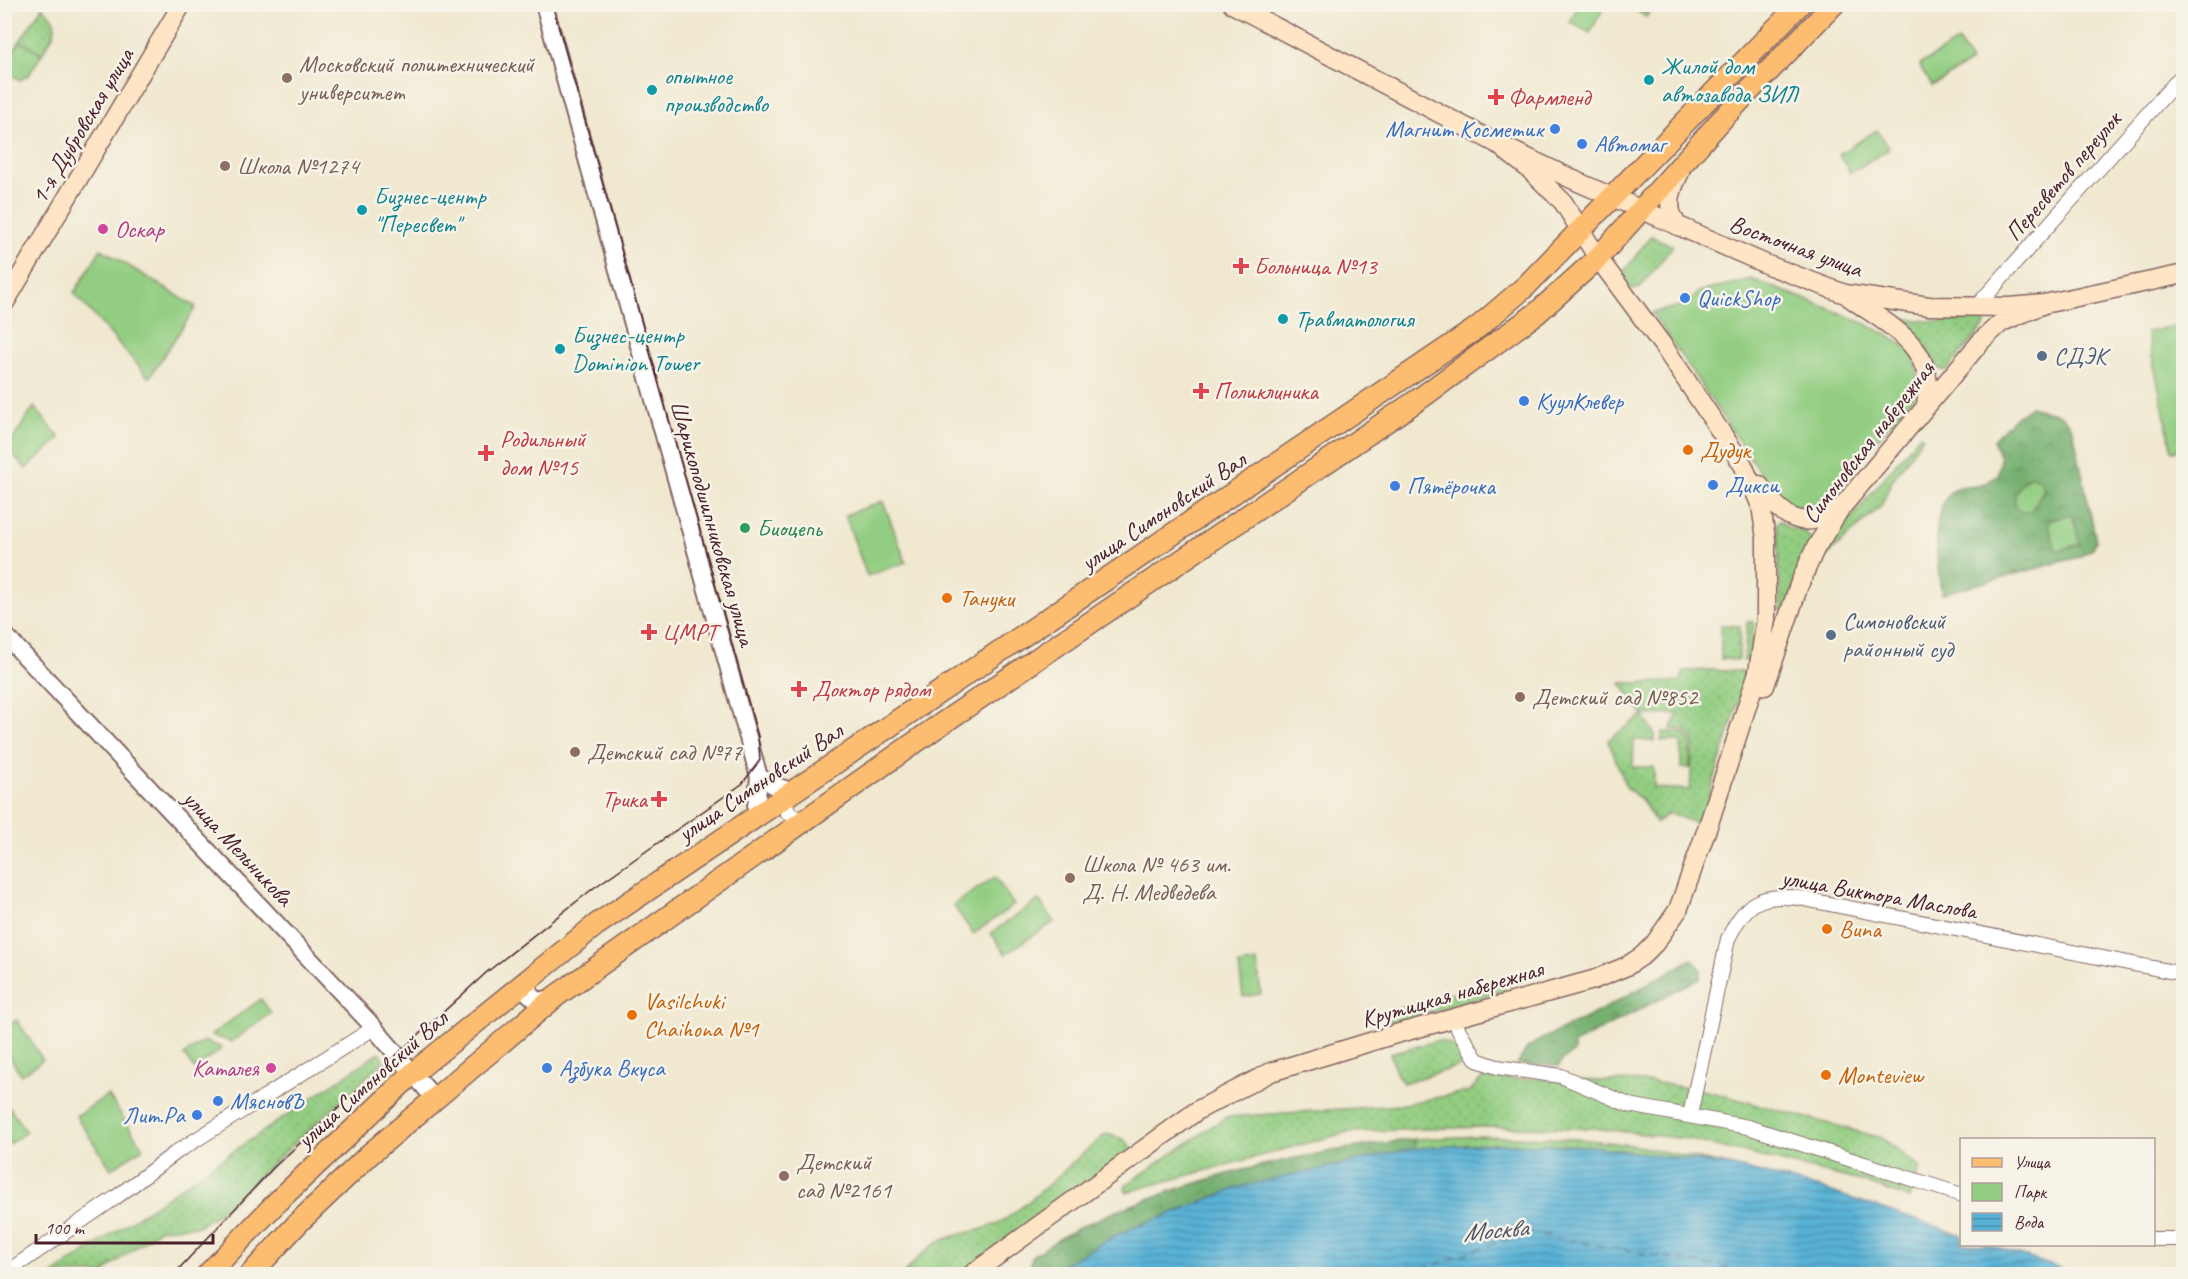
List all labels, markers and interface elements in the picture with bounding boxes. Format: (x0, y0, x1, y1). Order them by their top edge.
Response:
street label: 1-я Дубровская улица (24, 42, 141, 209)
place label: Московский политехнический университет (297, 49, 536, 107)
place label: Жилой дом автозавода ЗИЛ (1661, 51, 1800, 109)
place label: опытное производство (664, 61, 769, 119)
marker: Московский политехнический университет (280, 71, 294, 85)
marker: Жилой дом автозавода ЗИЛ (1642, 73, 1656, 87)
place label: Фармленд (1508, 82, 1593, 112)
marker: опытное производство (645, 83, 659, 97)
marker: Фармленд (1489, 90, 1503, 104)
street label: Пересветов переулок (1998, 103, 2129, 247)
place label: Магнит Косметик (1385, 114, 1545, 144)
marker: Магнит Косметик (1548, 122, 1562, 136)
place label: Автомаг (1594, 129, 1669, 159)
marker: Автомаг (1575, 137, 1589, 151)
place label: Школа №1274 (237, 151, 361, 181)
marker: Школа №1274 (218, 159, 232, 173)
place label: Бизнес-центр "Пересвет" (374, 181, 487, 239)
marker: Бизнес-центр "Пересвет" (355, 203, 369, 217)
street label: Восточная улица (1726, 208, 1868, 284)
place label: Оскар (115, 214, 166, 244)
marker: Оскар (96, 222, 110, 236)
place label: Больница №13 (1254, 251, 1379, 281)
marker: Больница №13 (1232, 257, 1250, 275)
place label: QuickShop (1697, 283, 1781, 313)
marker: QuickShop (1678, 291, 1692, 305)
place label: Травматология (1295, 304, 1415, 334)
marker: Травматология (1276, 312, 1290, 326)
place label: Бизнес-центр Dominion Tower (572, 320, 702, 378)
place label: СДЭК (2054, 341, 2112, 371)
marker: Бизнес-центр Dominion Tower (553, 342, 567, 356)
marker: СДЭК (2035, 349, 2049, 363)
street label: Симоновская набережная (1795, 354, 1942, 529)
place label: Поликлиника (1214, 376, 1319, 406)
marker: Поликлиника (1192, 382, 1210, 400)
place label: КуулКлевер (1536, 386, 1624, 416)
marker: КуулКлевер (1517, 394, 1531, 408)
street label: Шарикоподшипниковская улица (664, 397, 763, 651)
place label: Родильный дом №15 (500, 424, 588, 482)
place label: Дудук (1700, 435, 1752, 465)
marker: Дудук (1681, 443, 1695, 457)
marker: Родильный дом №15 (477, 444, 495, 462)
street label: улица Симоновский Вал (1073, 444, 1252, 578)
place label: Дикси (1725, 470, 1780, 500)
place label: Пятёрочка (1407, 471, 1496, 501)
marker: Дикси (1706, 478, 1720, 492)
marker: Пятёрочка (1388, 479, 1402, 493)
place label: Биоцепь (757, 513, 823, 543)
marker: Биоцепь (738, 521, 752, 535)
place label: Тануки (959, 583, 1016, 613)
marker: Тануки (940, 591, 954, 605)
place label: Симоновский районный суд (1843, 606, 1955, 664)
place label: ЦМРТ (662, 617, 722, 647)
marker: ЦМРТ (640, 623, 658, 641)
marker: Симоновский районный суд (1824, 628, 1838, 642)
place label: Доктор рядом (812, 674, 931, 704)
marker: Доктор рядом (790, 680, 808, 698)
place label: Детский сад №852 (1532, 682, 1700, 712)
marker: Детский сад №852 (1513, 690, 1527, 704)
street label: улица Симоновский Вал (670, 715, 849, 849)
place label: Детский сад №77 (587, 737, 743, 767)
marker: Детский сад №77 (568, 745, 582, 759)
street label: улица Мельникова (175, 782, 300, 913)
place label: Трика (602, 784, 648, 814)
marker: Трика (652, 792, 666, 806)
place label: Школа № 463 им. Д. Н. Медведева (1082, 849, 1231, 907)
street label: улица Виктора Маслова (1777, 862, 1981, 926)
marker: Школа № 463 им. Д. Н. Медведева (1063, 871, 1077, 885)
place label: Buna (1839, 914, 1882, 944)
marker: Buna (1820, 922, 1834, 936)
street label: Крутицкая набережная (1358, 953, 1548, 1034)
place label: Vasilchuki Chaihona №1 (644, 986, 760, 1044)
street label: улица Симоновский Вал (289, 1002, 455, 1156)
marker: Vasilchuki Chaihona №1 (625, 1008, 639, 1022)
place label: Каталея (192, 1053, 260, 1083)
place label: Азбука Вкуса (559, 1053, 666, 1084)
place label: Monteview (1838, 1060, 1925, 1090)
marker: Каталея (264, 1061, 278, 1075)
marker: Азбука Вкуса (540, 1061, 554, 1075)
marker: Monteview (1819, 1068, 1833, 1082)
place label: МясновЪ (230, 1086, 305, 1116)
marker: МясновЪ (211, 1094, 225, 1108)
place label: Лит.Рa (123, 1100, 187, 1130)
marker: Лит.Рa (190, 1108, 204, 1122)
legend (1960, 1138, 2155, 1246)
place label: Детский сад №2161 (796, 1147, 893, 1205)
text: Улица (2014, 1151, 2051, 1173)
marker: Детский сад №2161 (777, 1169, 791, 1183)
text: Парк (2014, 1181, 2048, 1203)
scale bar (36, 1207, 213, 1245)
water label: Москва (1461, 1211, 1531, 1249)
text: Вода (2014, 1211, 2045, 1233)
text: 100 m (45, 1217, 86, 1239)

